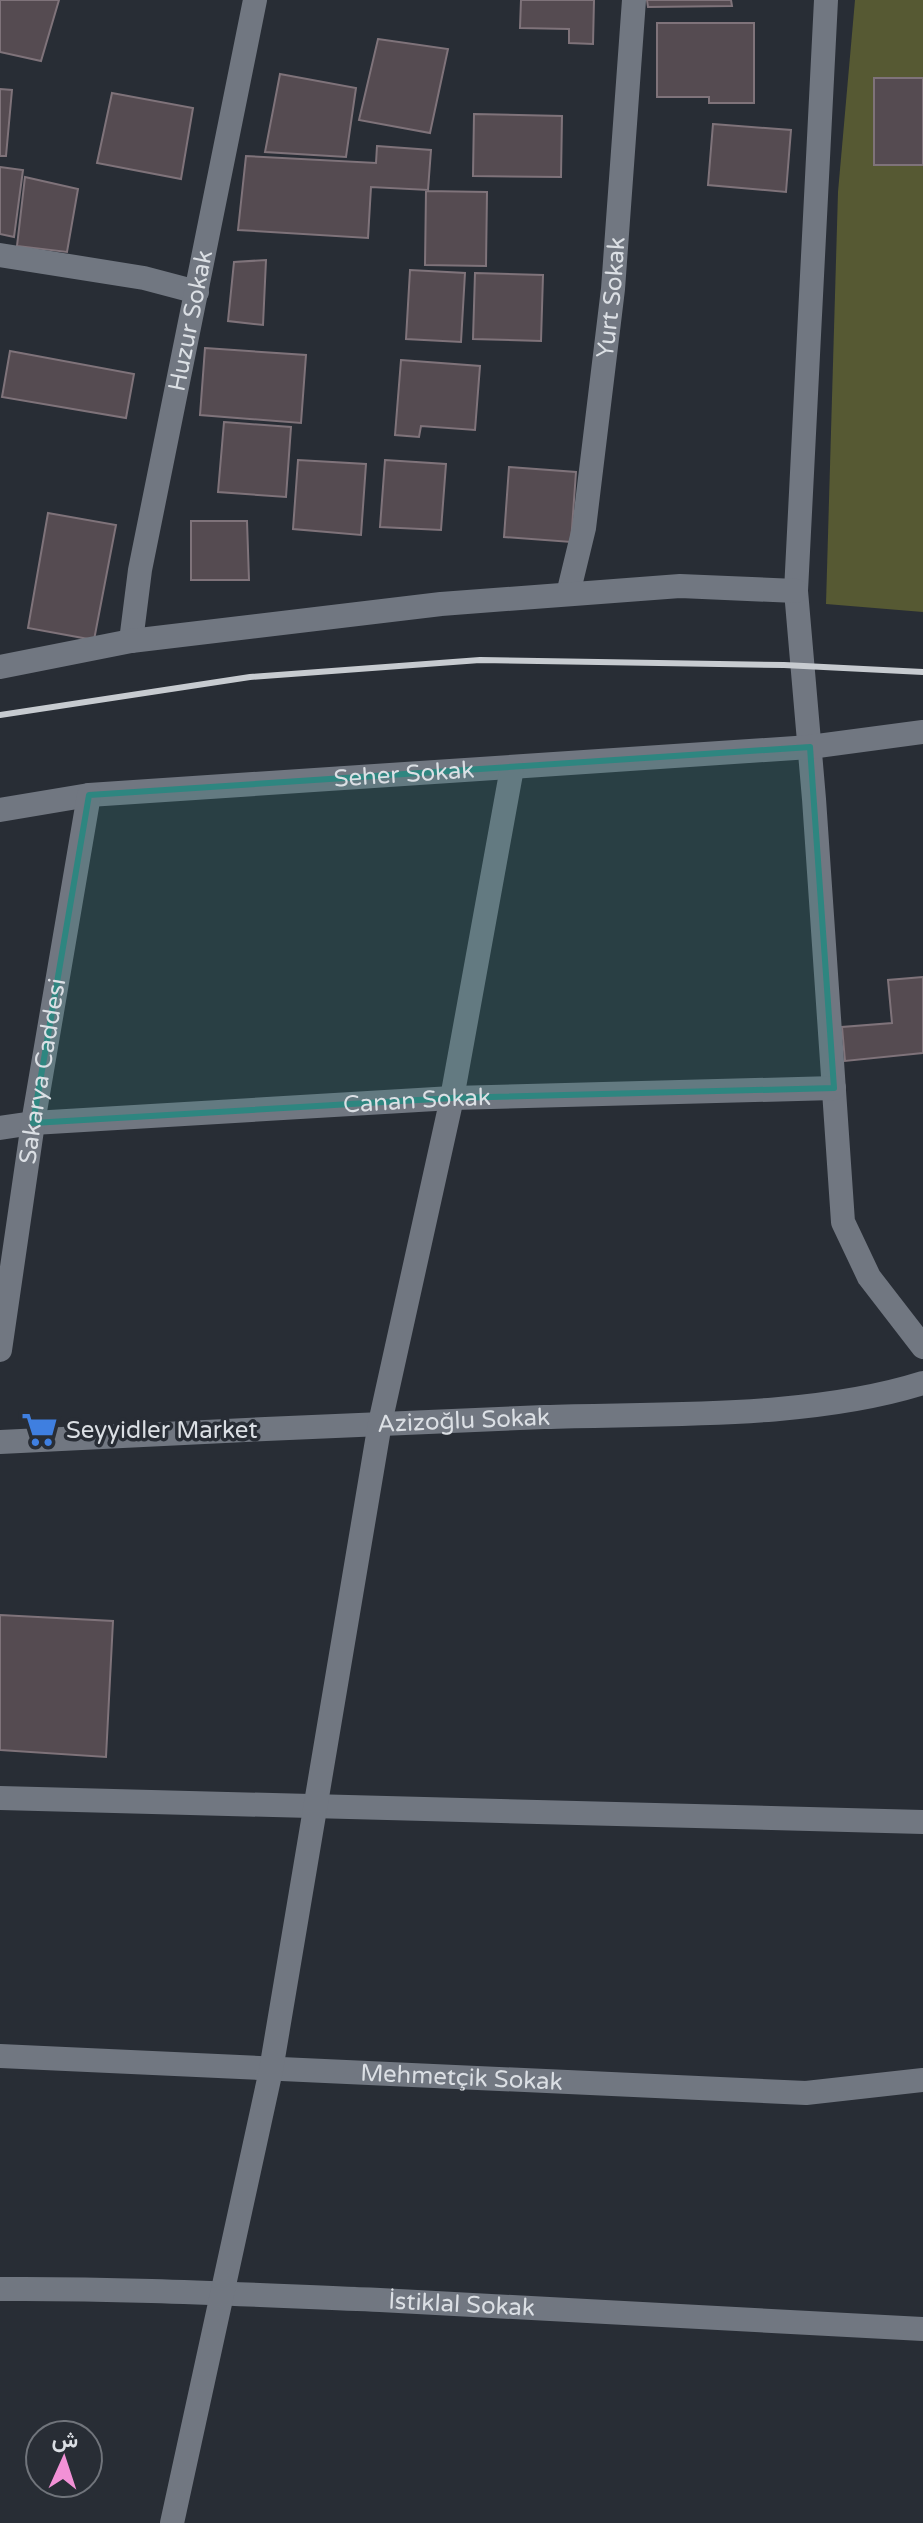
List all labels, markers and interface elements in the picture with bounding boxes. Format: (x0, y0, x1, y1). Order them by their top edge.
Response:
street label: Yurt Sokak (591, 236, 632, 360)
street label: Huzur Sokak (162, 248, 219, 394)
street label: Seher Sokak (333, 755, 475, 794)
street label: Sakarya Caddesi (13, 976, 72, 1166)
street label: Canan Sokak (342, 1083, 491, 1119)
street label: Azizoğlu Sokak (376, 1403, 551, 1439)
supermarket icon: Seyyidler Market (21, 1411, 59, 1449)
place label: Seyyidler Market (66, 1416, 258, 1445)
street label: Mehmetçik Sokak (360, 2059, 563, 2097)
street label: İstiklal Sokak (388, 2286, 536, 2323)
north arrow (24, 2419, 104, 2499)
text: ش (51, 2426, 79, 2454)

